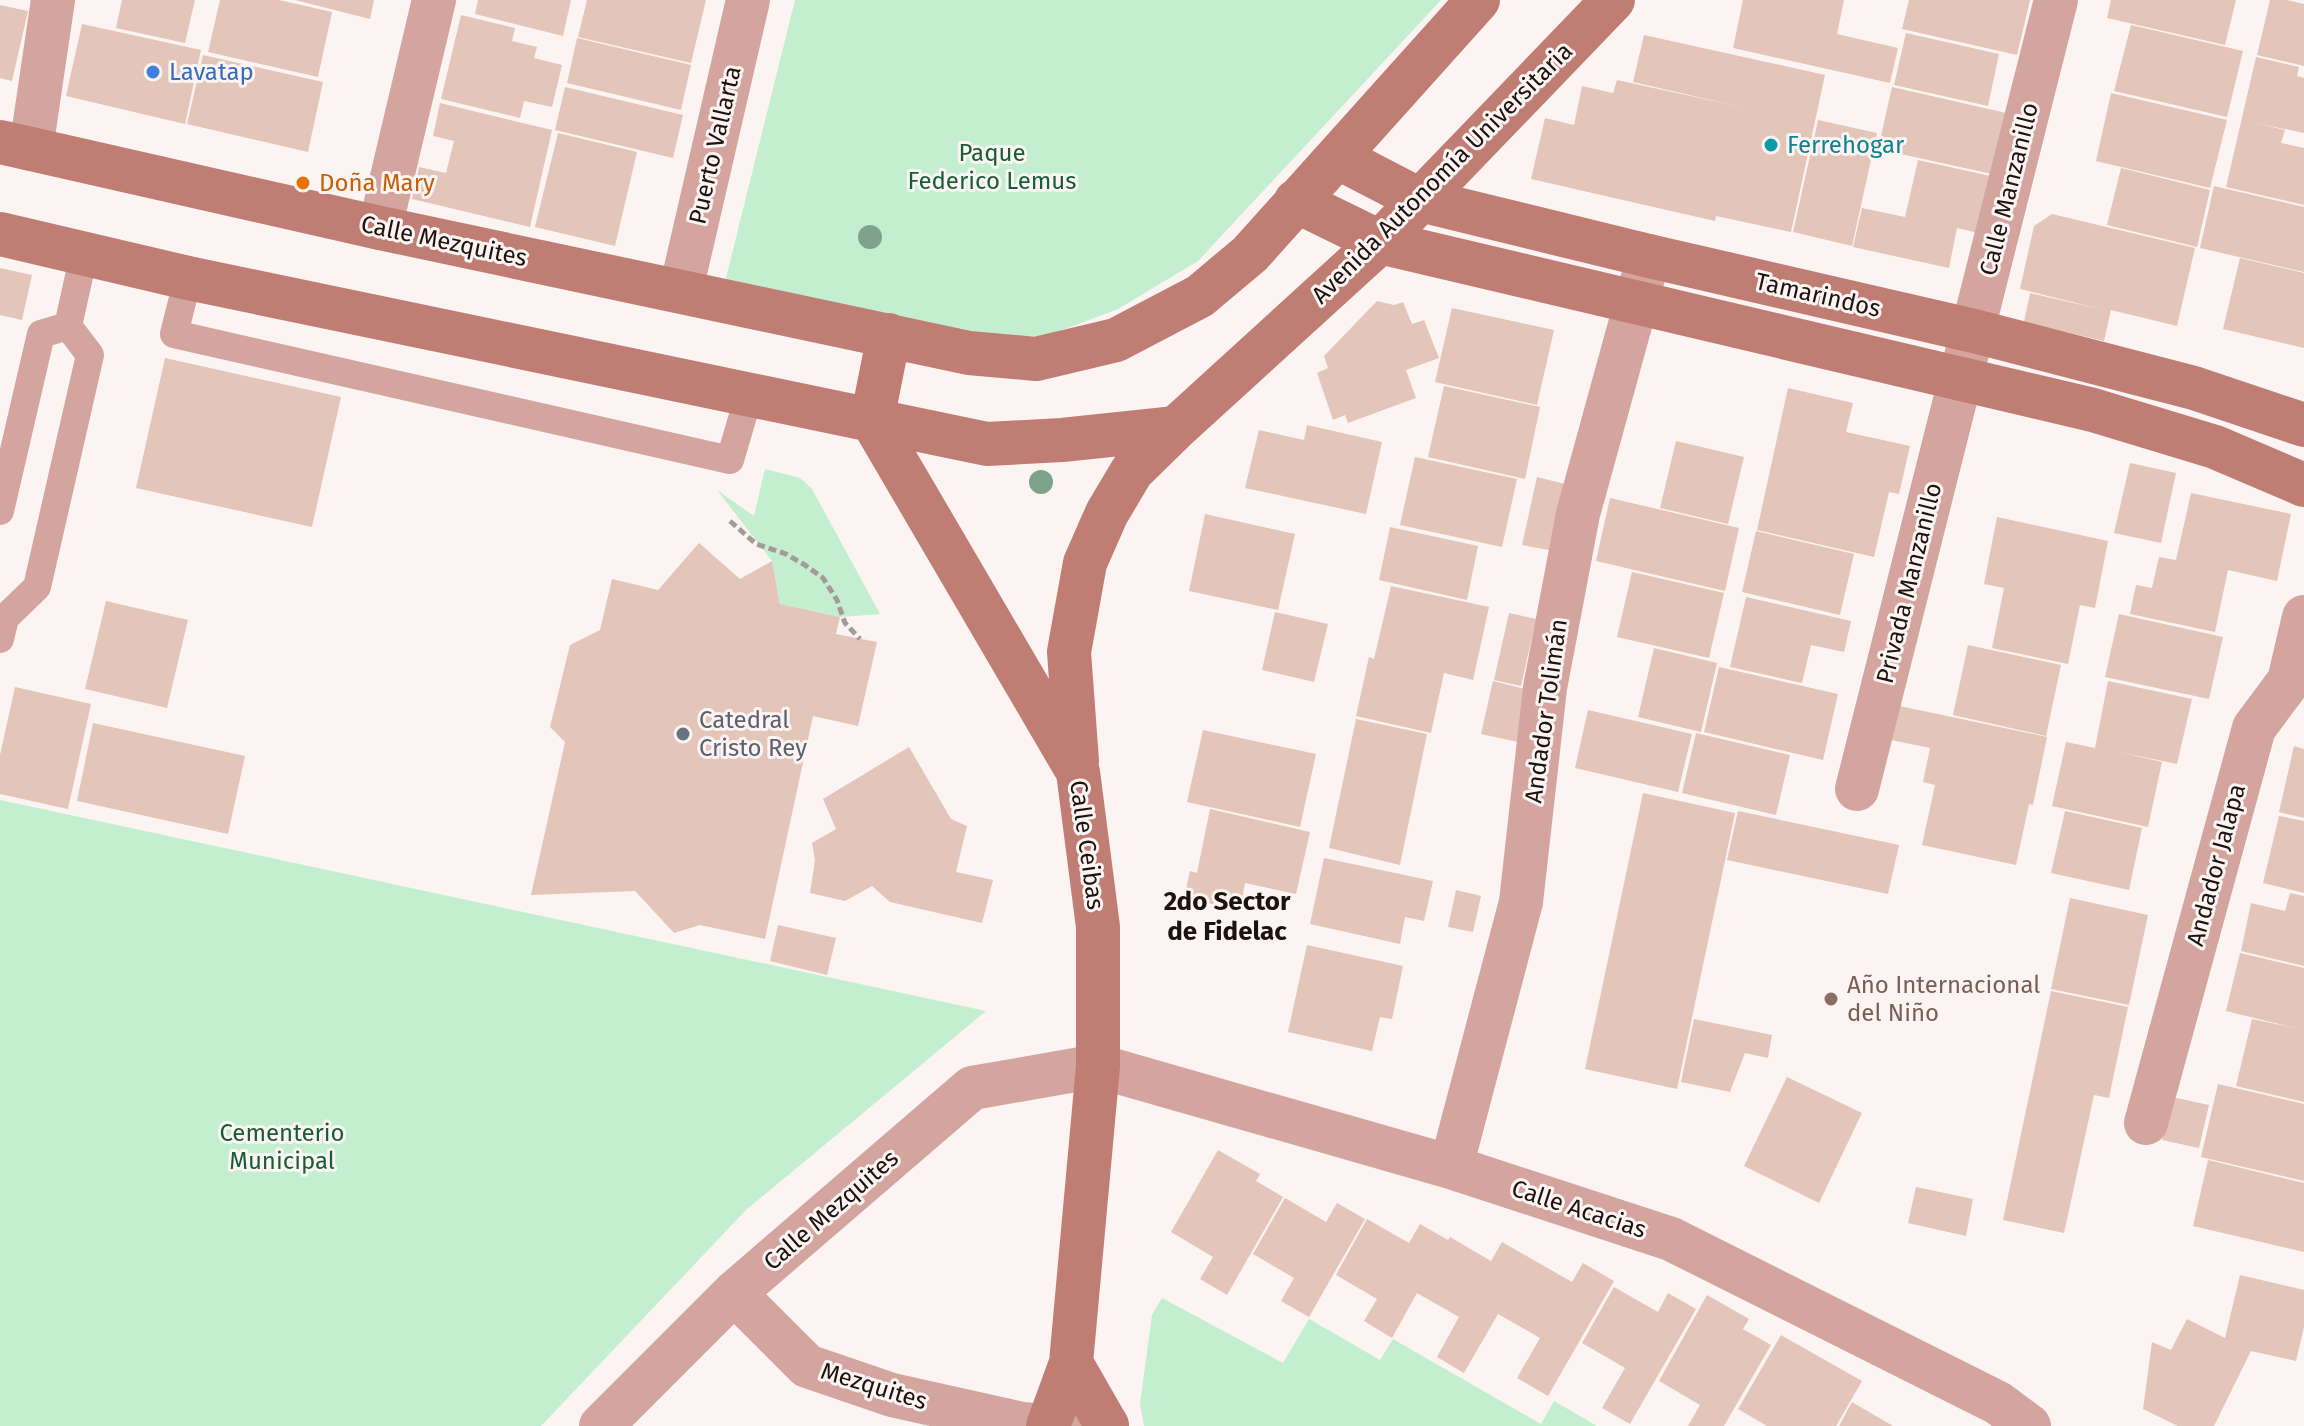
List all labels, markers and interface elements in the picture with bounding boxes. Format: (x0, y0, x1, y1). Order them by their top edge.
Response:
street label: Avenida Autonomía Universitaria (1306, 37, 1578, 309)
place label: Lavatap (169, 58, 254, 86)
marker: Lavatap (144, 63, 162, 81)
street label: Puerto Vallarta (683, 63, 747, 227)
street label: Calle Manzanillo (1974, 100, 2044, 278)
place label: Ferrehogar (1787, 131, 1905, 159)
marker: Ferrehogar (1762, 136, 1780, 154)
park label: Paque Federico Lemus (907, 139, 1077, 195)
place label: Doña Mary (319, 169, 435, 197)
marker: Doña Mary (294, 174, 312, 192)
street label: Calle Mezquites (358, 210, 530, 272)
street label: Tamarindos (1753, 267, 1883, 323)
street label: Privada Manzanillo (1871, 480, 1947, 686)
street label: Andador Tolimán (1519, 617, 1573, 805)
place label: Catedral Cristo Rey (699, 706, 807, 762)
marker: Catedral Cristo Rey (674, 725, 692, 743)
street label: Calle Ceibas (1064, 779, 1110, 911)
street label: Andador Jalapa (2181, 781, 2251, 949)
district label: 2do Sector de Fidelac (1164, 886, 1291, 947)
place label: Año Internacional del Niño (1847, 971, 2040, 1027)
marker: Año Internacional del Niño (1822, 990, 1840, 1008)
park label: Cementerio Municipal (219, 1119, 345, 1175)
street label: Calle Mezquites (758, 1144, 904, 1276)
street label: Calle Acacias (1508, 1174, 1650, 1244)
street label: Mezquites (818, 1357, 930, 1415)

